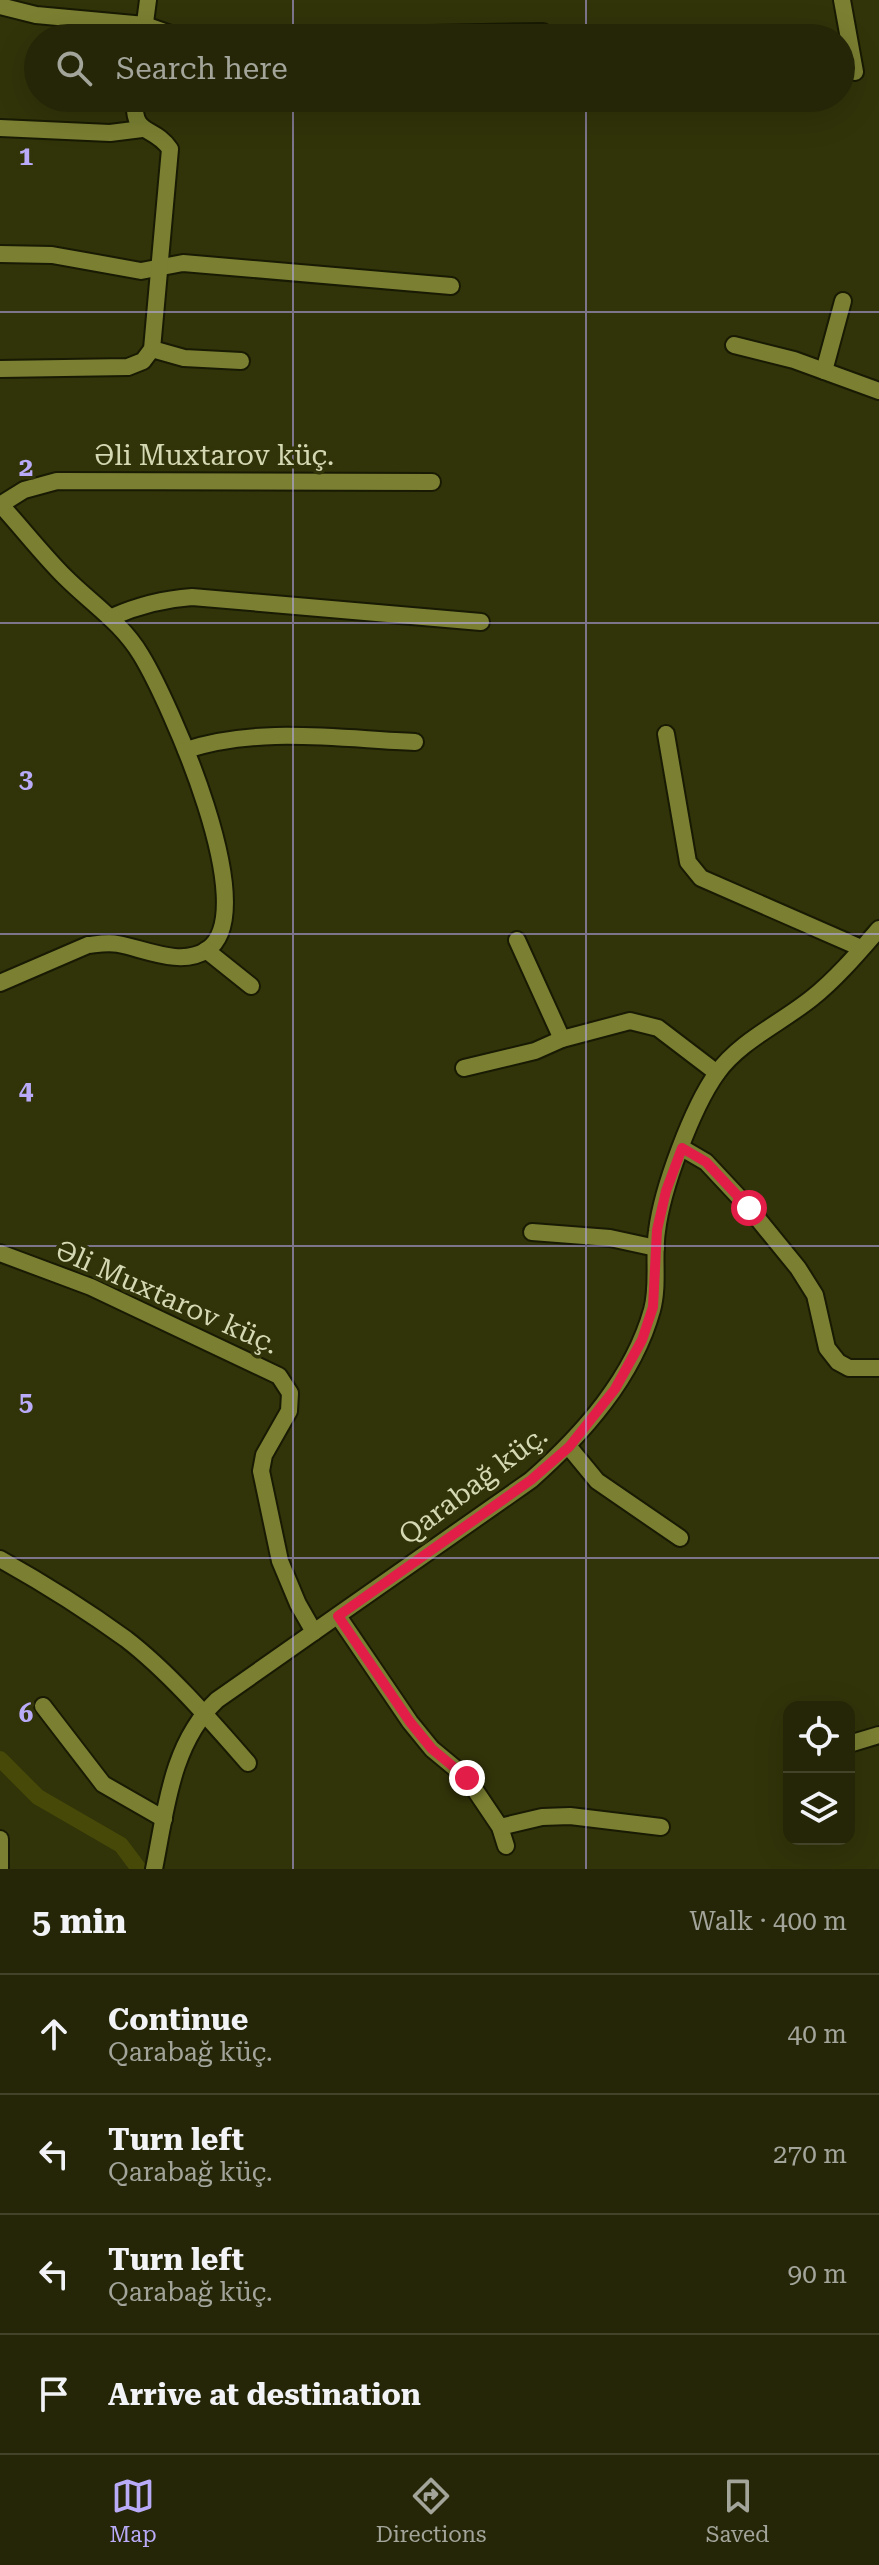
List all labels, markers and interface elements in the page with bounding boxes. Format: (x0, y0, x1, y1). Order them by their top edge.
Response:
search box (24, 24, 855, 112)
icon: search (52, 46, 96, 90)
text: Search here (116, 51, 288, 86)
text: 1 (19, 141, 33, 171)
street label: Əli Muxtarov küç. (94, 439, 334, 472)
text: 2 (19, 452, 33, 482)
text: 3 (19, 764, 33, 794)
text: 4 (19, 1075, 34, 1105)
route start (731, 1190, 767, 1226)
street label: Əli Muxtarov küç. (50, 1233, 284, 1361)
text: 5 (19, 1387, 33, 1417)
street label: Qarabağ küç. (392, 1418, 554, 1552)
text: 6 (19, 1698, 33, 1728)
map controls (783, 1701, 855, 1845)
button: locate (783, 1701, 855, 1773)
route end (449, 1760, 485, 1796)
button: layers (783, 1773, 855, 1845)
text: 5 min (32, 1901, 127, 1941)
text: Walk · 400 m (689, 1906, 847, 1936)
text: Continue (108, 2002, 248, 2037)
icon: ahead (32, 2012, 76, 2056)
text: 40 m (788, 2019, 847, 2049)
text: Qarabağ küç. (108, 2037, 273, 2067)
text: Turn left (108, 2122, 244, 2157)
icon: left (32, 2132, 76, 2176)
text: 270 m (773, 2139, 847, 2169)
text: Qarabağ küç. (108, 2157, 273, 2187)
text: Turn left (108, 2242, 244, 2277)
icon: left (32, 2252, 76, 2296)
text: 90 m (788, 2259, 847, 2289)
text: Qarabağ küç. (108, 2277, 273, 2307)
icon: arrive (32, 2372, 76, 2416)
text: Arrive at destination (108, 2377, 421, 2412)
tab: Map (110, 2474, 157, 2547)
tab: Directions (376, 2474, 486, 2547)
tab: Saved (706, 2474, 769, 2547)

